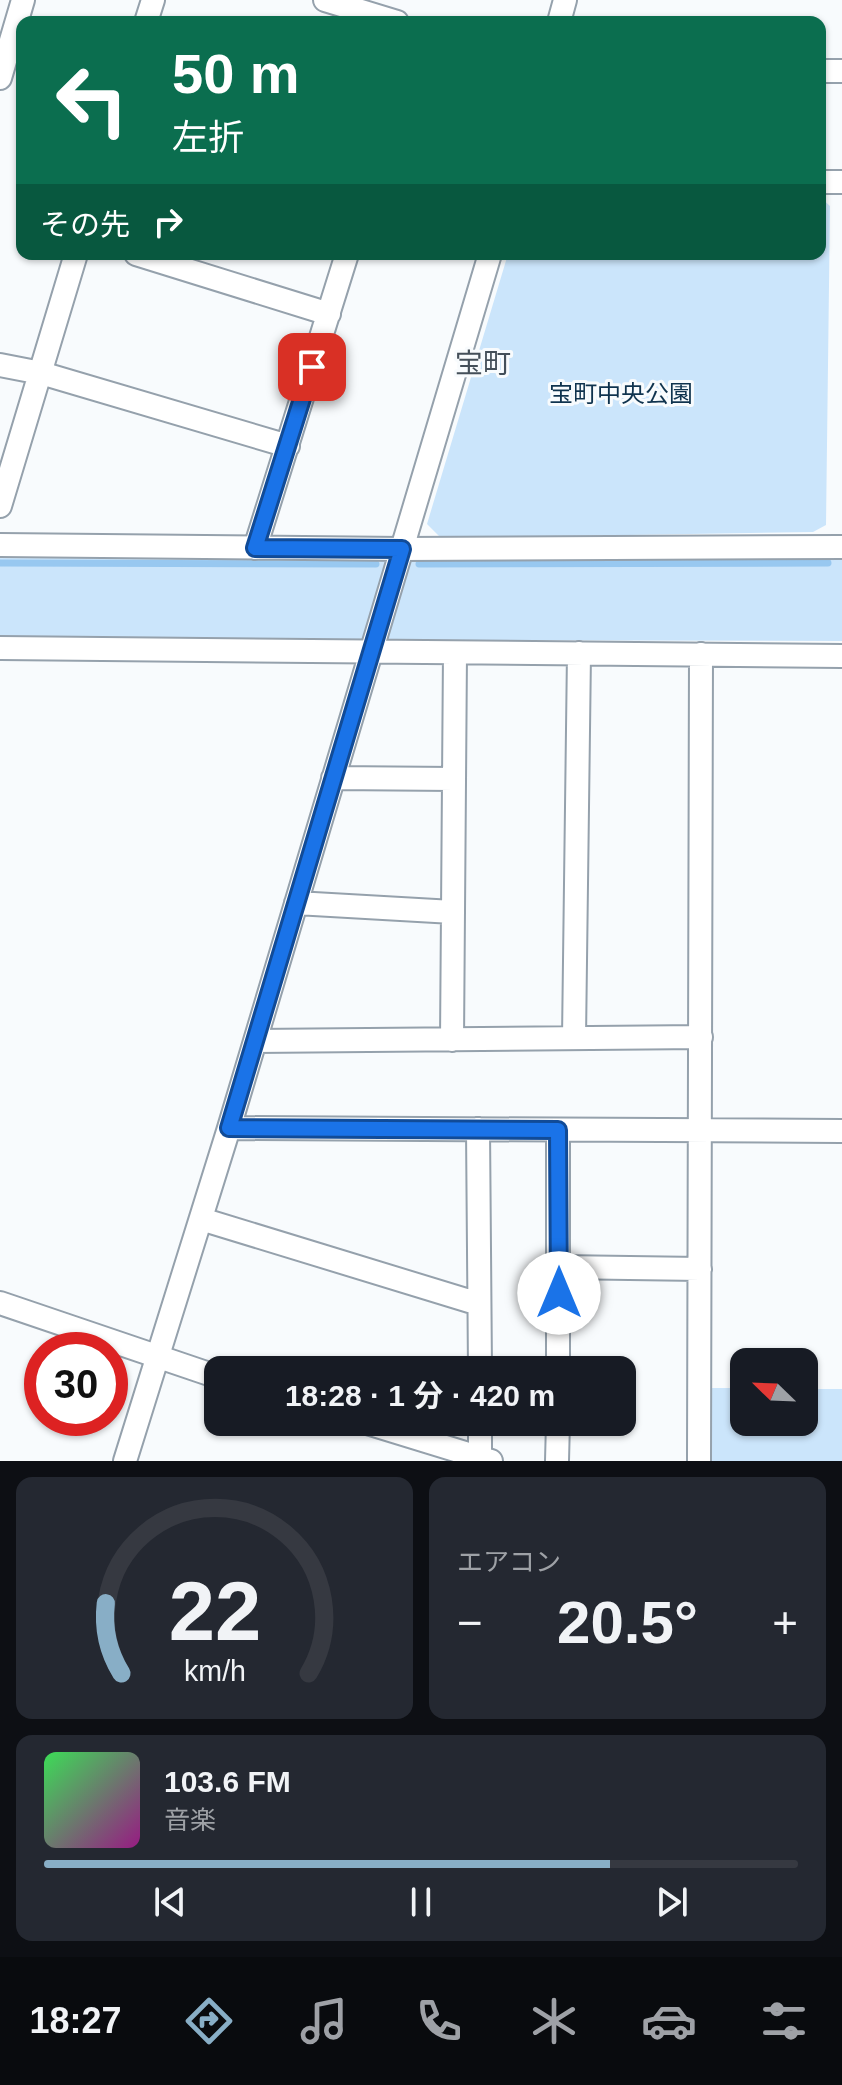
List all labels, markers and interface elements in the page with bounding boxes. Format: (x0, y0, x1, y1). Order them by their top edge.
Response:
text: 50 m (172, 42, 300, 105)
icon: left (40, 48, 144, 152)
text: 左折 (172, 117, 244, 158)
icon: right (146, 200, 190, 244)
text: その先 (40, 208, 130, 241)
pin (278, 333, 346, 401)
icon: arrive (290, 345, 334, 389)
district label: 宝町 (455, 348, 511, 379)
park label: 宝町中央公園 (549, 380, 693, 407)
position arrow (517, 1251, 601, 1335)
speed limit sign: 30 (24, 1332, 128, 1436)
north arrow (730, 1348, 818, 1436)
map controls (730, 1348, 818, 1436)
text: 18:28 · 1 分 · 420 m (285, 1379, 555, 1412)
text: エアコン (457, 1547, 561, 1577)
text: 22 (168, 1565, 261, 1658)
text: 20.5° (557, 1589, 698, 1656)
text: − (457, 1598, 483, 1647)
text: + (772, 1598, 798, 1647)
text: km/h (184, 1655, 245, 1687)
text: 103.6 FM (164, 1765, 291, 1798)
text: 音楽 (164, 1805, 216, 1835)
icon: previous (148, 1880, 192, 1924)
icon: pause (399, 1880, 443, 1924)
icon: next (650, 1880, 694, 1924)
icon: directions (181, 1993, 237, 2049)
icon: music (296, 1993, 352, 2049)
icon: phone (411, 1993, 467, 2049)
icon: climate (526, 1993, 582, 2049)
icon: car (641, 1993, 697, 2049)
icon: filters (756, 1993, 812, 2049)
text: 18:27 (30, 2000, 122, 2041)

